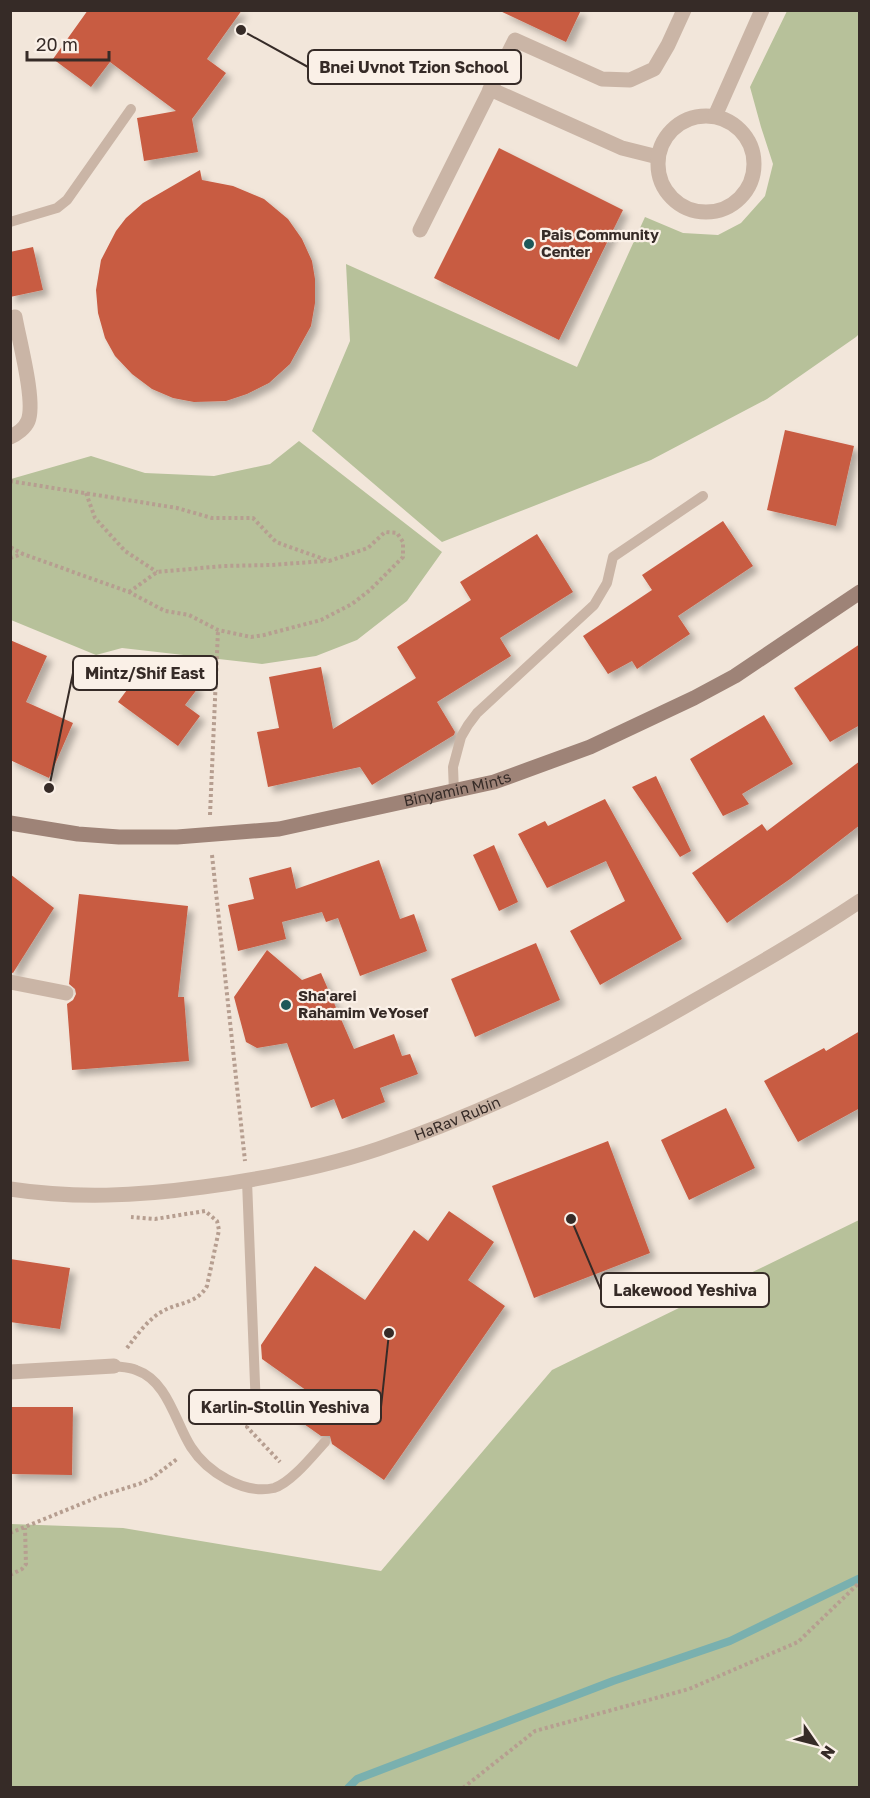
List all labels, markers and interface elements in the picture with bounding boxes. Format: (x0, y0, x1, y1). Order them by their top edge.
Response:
scale bar (27, 24, 110, 62)
text: 20 m (36, 33, 78, 55)
callout: Bnei Uvnot Tzion School (308, 50, 521, 84)
text: Bnei Uvnot Tzion School (319, 57, 509, 77)
place label: Pais Community Center (541, 225, 659, 260)
marker: Pais Community Center (522, 237, 536, 251)
callout: Mintz/Shif East (73, 656, 217, 690)
text: Mintz/Shif East (85, 663, 205, 683)
street label: Binyamin Mints (402, 767, 513, 810)
place label: Sha'arei Rahamim VeYosef (298, 986, 429, 1021)
marker: Sha'arei Rahamim VeYosef (279, 998, 293, 1012)
street label: HaRav Rubin (411, 1092, 503, 1143)
callout: Lakewood Yeshiva (601, 1273, 769, 1307)
text: Lakewood Yeshiva (613, 1280, 757, 1300)
callout: Karlin-Stollin Yeshiva (189, 1390, 381, 1424)
text: Karlin-Stollin Yeshiva (201, 1397, 369, 1417)
north arrow (786, 1714, 846, 1774)
text: N (817, 1742, 840, 1763)

